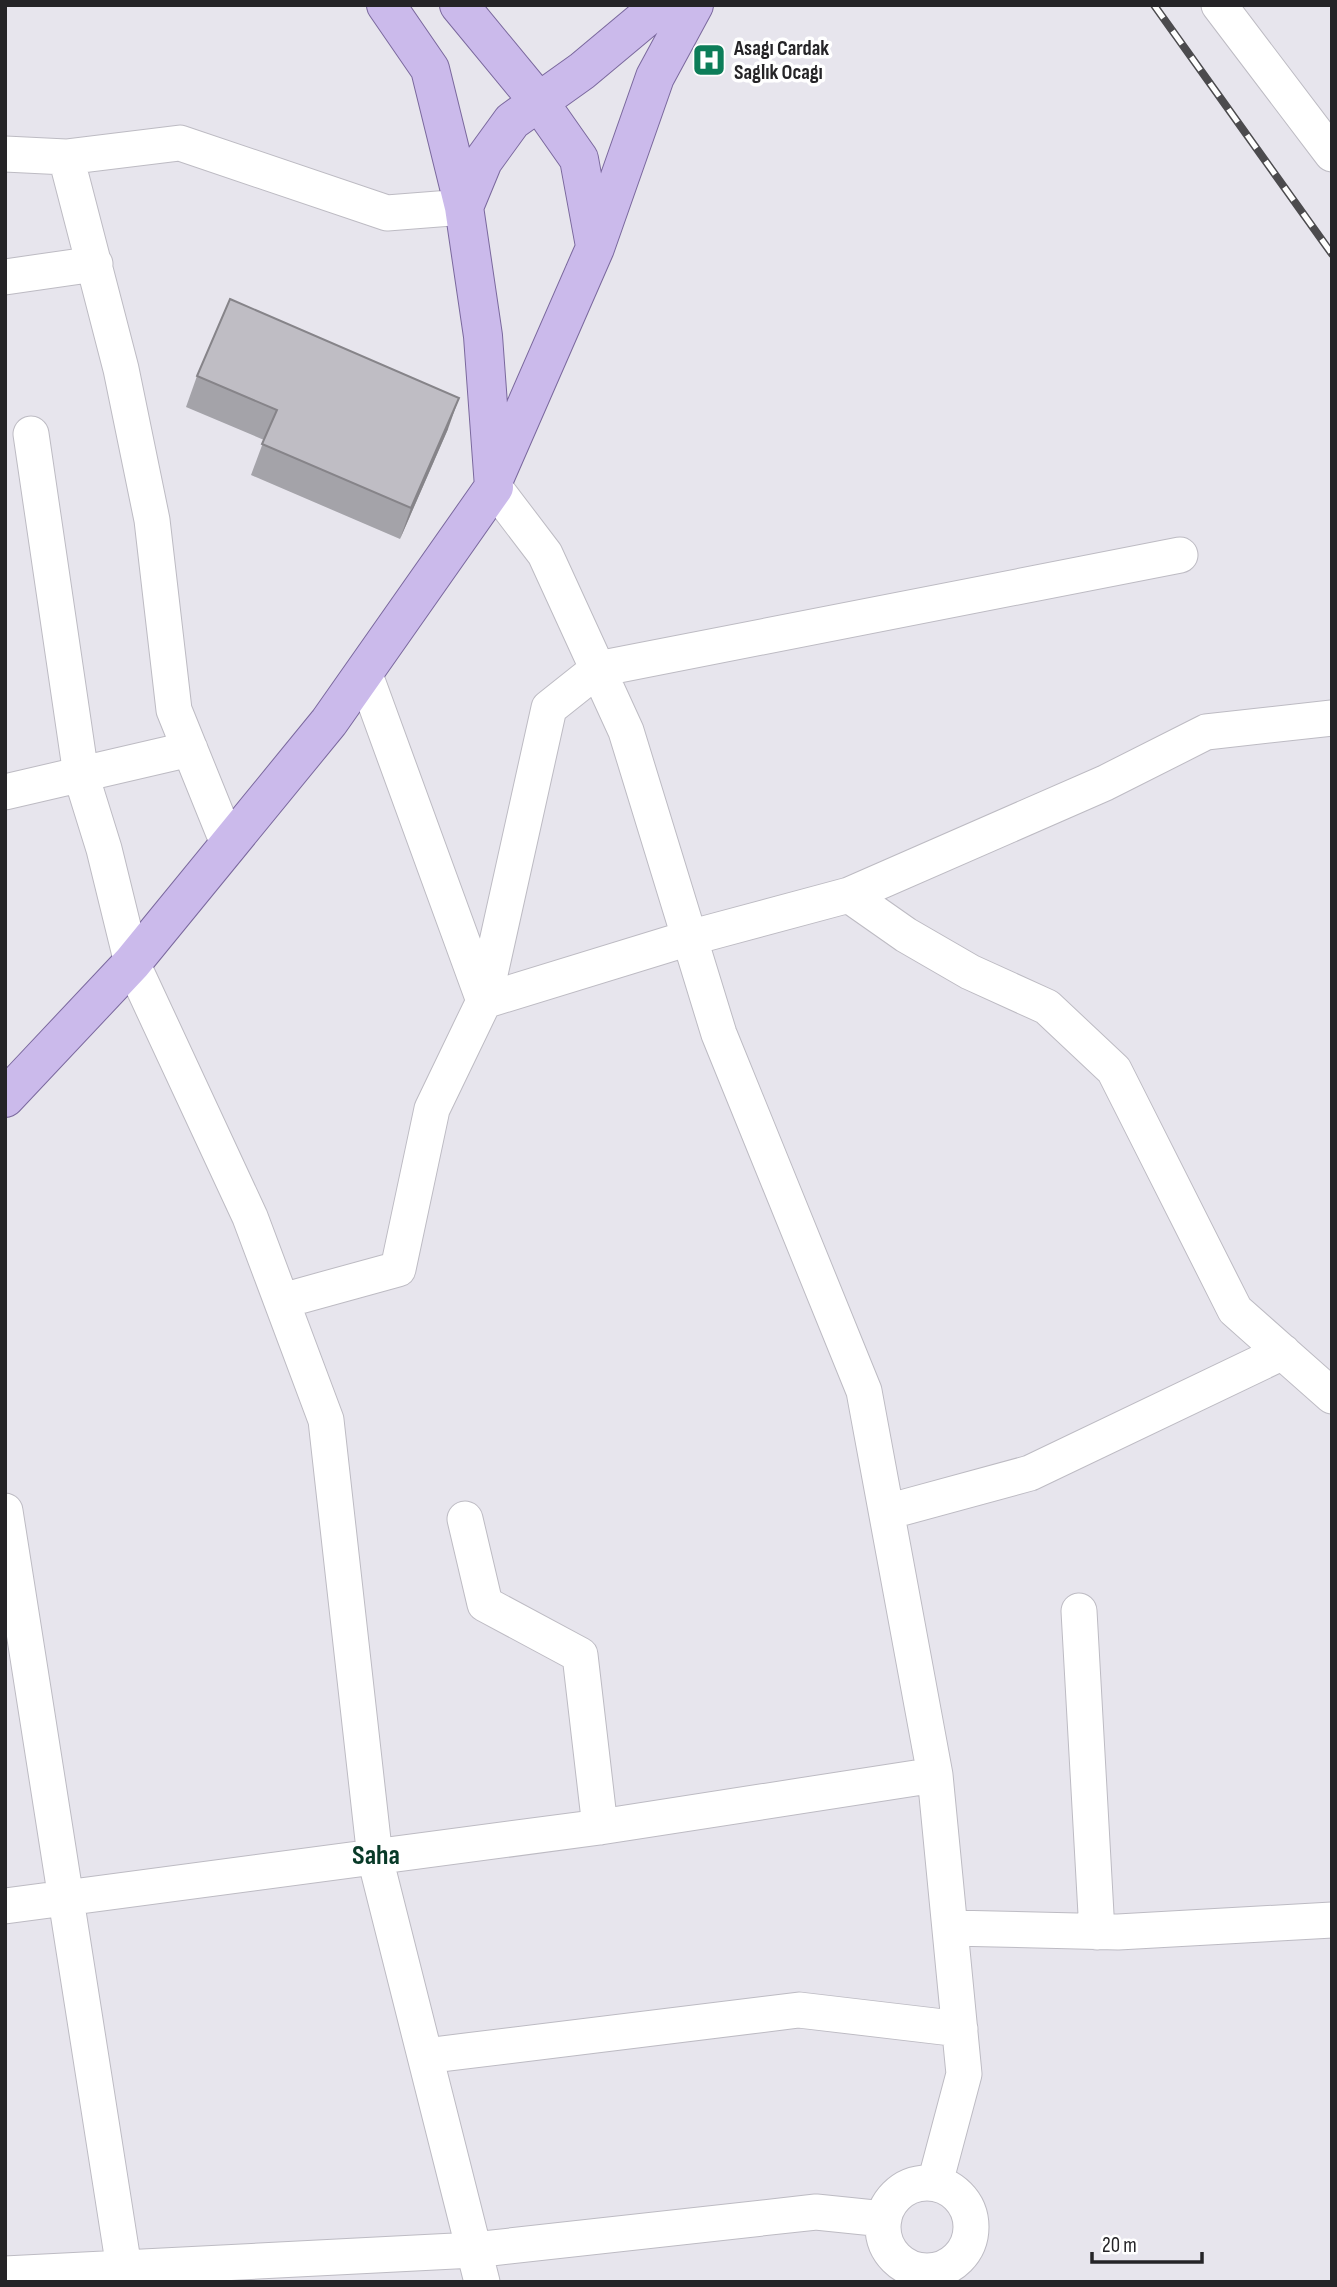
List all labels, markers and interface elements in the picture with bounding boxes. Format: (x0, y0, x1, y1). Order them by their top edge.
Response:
place label: Asagı Cardak Saglık Ocagı (733, 36, 829, 85)
hospital icon: Asagı Cardak Saglık Ocagı (690, 41, 728, 79)
district label: Saha (352, 1839, 400, 1872)
scale bar (1092, 2220, 1202, 2264)
text: 20 m (1102, 2233, 1137, 2258)

